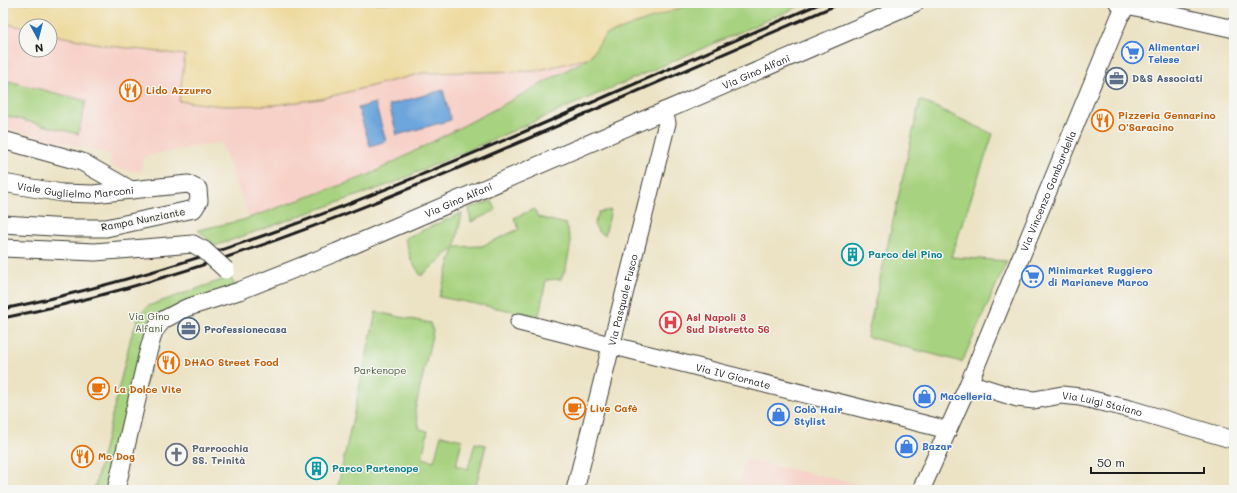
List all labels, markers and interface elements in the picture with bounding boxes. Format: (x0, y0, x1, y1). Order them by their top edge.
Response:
north arrow (18, 18, 58, 58)
text: N (34, 40, 44, 56)
supermarket icon: Alimentari Telese (1119, 40, 1145, 66)
place label: Alimentari Telese (1148, 40, 1200, 66)
street label: Via Gino Alfani (720, 51, 792, 92)
office icon: D&S Associati (1104, 65, 1130, 91)
place label: D&S Associati (1132, 71, 1203, 85)
restaurant icon: Lido Azzurro (118, 77, 144, 103)
place label: Lido Azzurro (146, 83, 212, 97)
restaurant icon: Pizzeria Gennarino O'Saracino (1089, 108, 1115, 134)
place label: Pizzeria Gennarino O'Saracino (1118, 108, 1215, 134)
street label: Via Vincenzo Gambardella (1017, 128, 1079, 253)
street label: Viale Guglielmo Marconi (16, 178, 134, 201)
street label: Via Gino Alfani (422, 179, 494, 220)
street label: Rampa Nunziante (100, 204, 186, 234)
building icon: Parco del Pino (839, 241, 865, 267)
place label: Parco del Pino (868, 247, 942, 261)
street label: Via Pasquale Fusco (604, 253, 641, 347)
supermarket icon: Minimarket Ruggiero di Marianeve Marco (1019, 263, 1045, 289)
place label: Minimarket Ruggiero di Marianeve Marco (1048, 263, 1152, 289)
park label: Via Gino Alfani (129, 309, 169, 335)
hospital icon: Asl Napoli 3 Sud Distretto 56 (657, 310, 683, 336)
place label: Asl Napoli 3 Sud Distretto 56 (686, 310, 770, 336)
office icon: Professionecasa (176, 316, 202, 342)
place label: Professionecasa (204, 322, 287, 336)
restaurant icon: DHAO Street Food (156, 349, 182, 375)
place label: DHAO Street Food (184, 355, 279, 369)
street label: Via IV Giornate (694, 360, 772, 392)
park label: Parkenope (354, 363, 406, 377)
cafe icon: La Dolce Vite (86, 376, 112, 402)
place label: La Dolce Vite (114, 382, 181, 396)
shop icon: Macelleria (912, 383, 938, 409)
street label: Via Luigi Staiano (1061, 388, 1144, 419)
place label: Macelleria (940, 389, 992, 403)
cafe icon: Live Cafè (562, 395, 588, 421)
place label: Live Cafè (590, 401, 638, 415)
shop icon: Colò Hair Stylist (766, 402, 792, 428)
place label: Colò Hair Stylist (794, 402, 843, 428)
shop icon: Bazar (893, 433, 919, 459)
place label: Bazar (922, 439, 952, 453)
church icon: Parrocchia SS. Trinità (164, 441, 190, 467)
place label: Parrocchia SS. Trinità (192, 441, 249, 467)
restaurant icon: Mc Dog (70, 443, 96, 469)
place label: Mc Dog (98, 449, 135, 463)
scale bar (1091, 449, 1204, 475)
text: 50 m (1097, 454, 1125, 470)
building icon: Parco Partenope (304, 455, 330, 481)
place label: Parco Partenope (332, 461, 419, 475)

